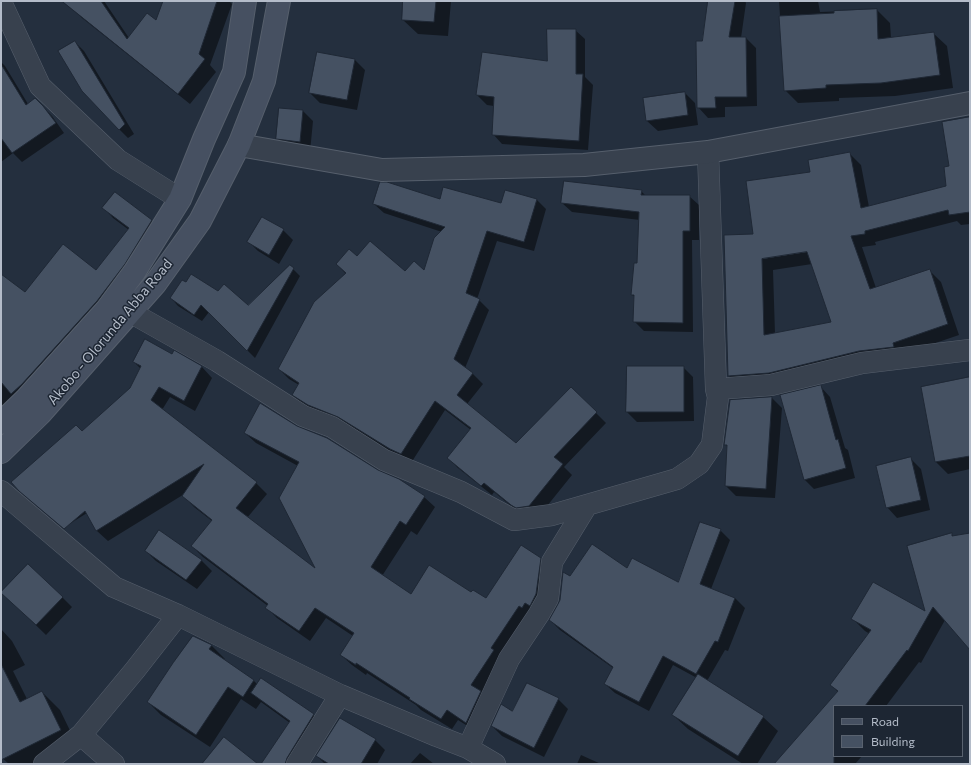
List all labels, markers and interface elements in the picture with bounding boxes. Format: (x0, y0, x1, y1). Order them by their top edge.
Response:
street label: Akobo - Olorunda Abba Road (44, 256, 176, 408)
legend (833, 705, 963, 757)
text: Road (871, 714, 899, 728)
text: Building (871, 734, 915, 748)

